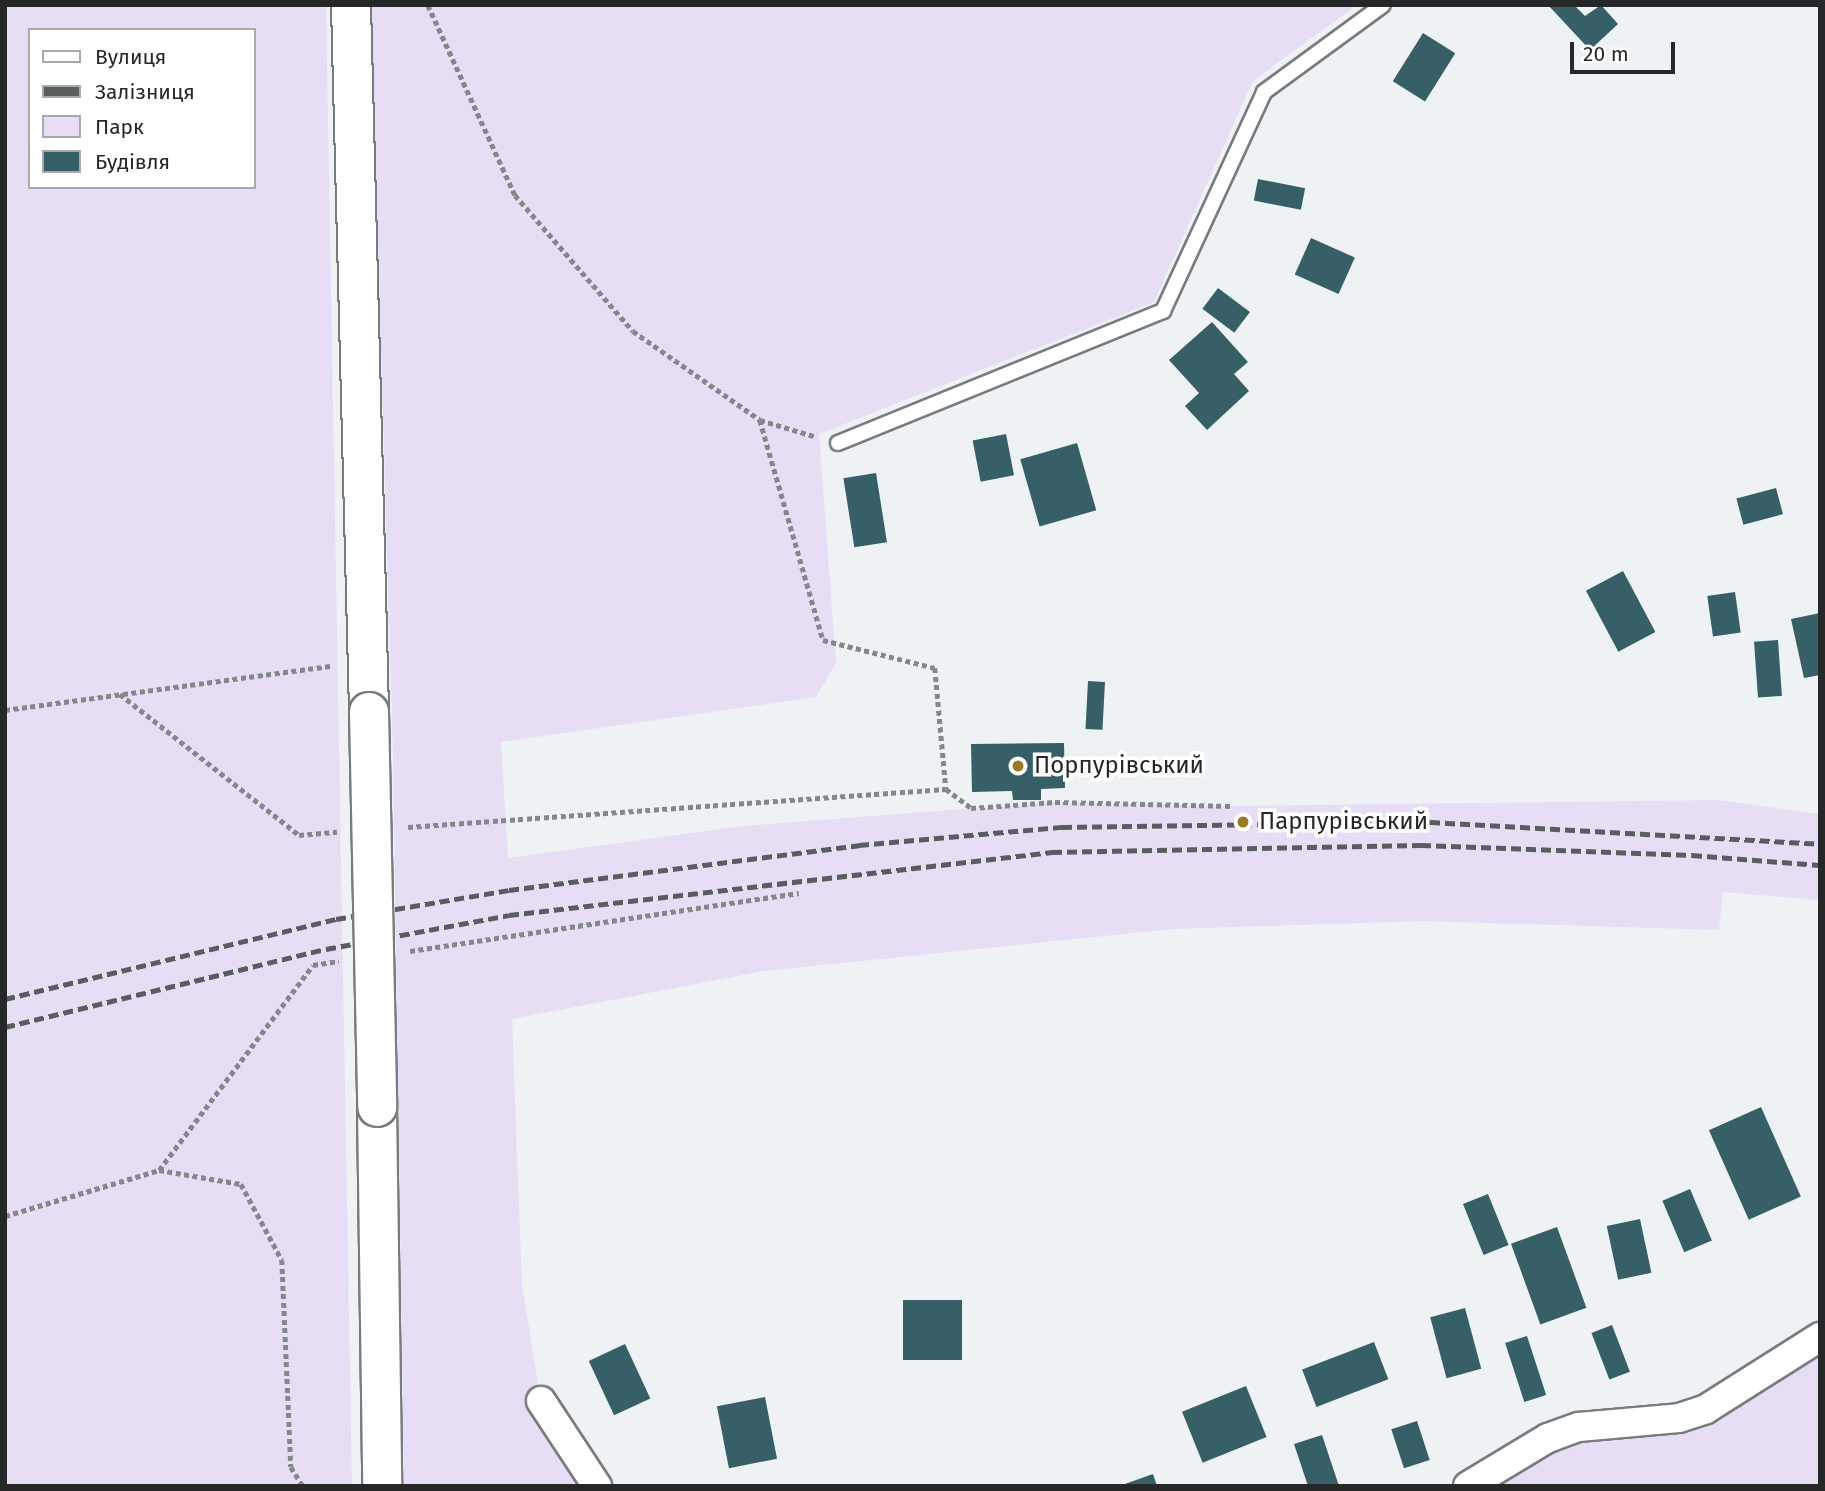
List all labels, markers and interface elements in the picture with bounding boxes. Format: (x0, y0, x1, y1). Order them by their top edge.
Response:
legend (28, 28, 256, 189)
scale bar (1573, 28, 1678, 72)
text: 20 m (1583, 41, 1629, 67)
text: Вулиця (95, 44, 166, 70)
text: Залізниця (95, 79, 195, 105)
text: Парк (95, 114, 144, 140)
text: Будівля (95, 149, 170, 175)
place label: Порпурівський (1034, 752, 1204, 780)
marker: Порпурівський (1008, 756, 1028, 776)
place label: Парпурівський (1259, 808, 1428, 836)
marker: Парпурівський (1233, 812, 1253, 832)

